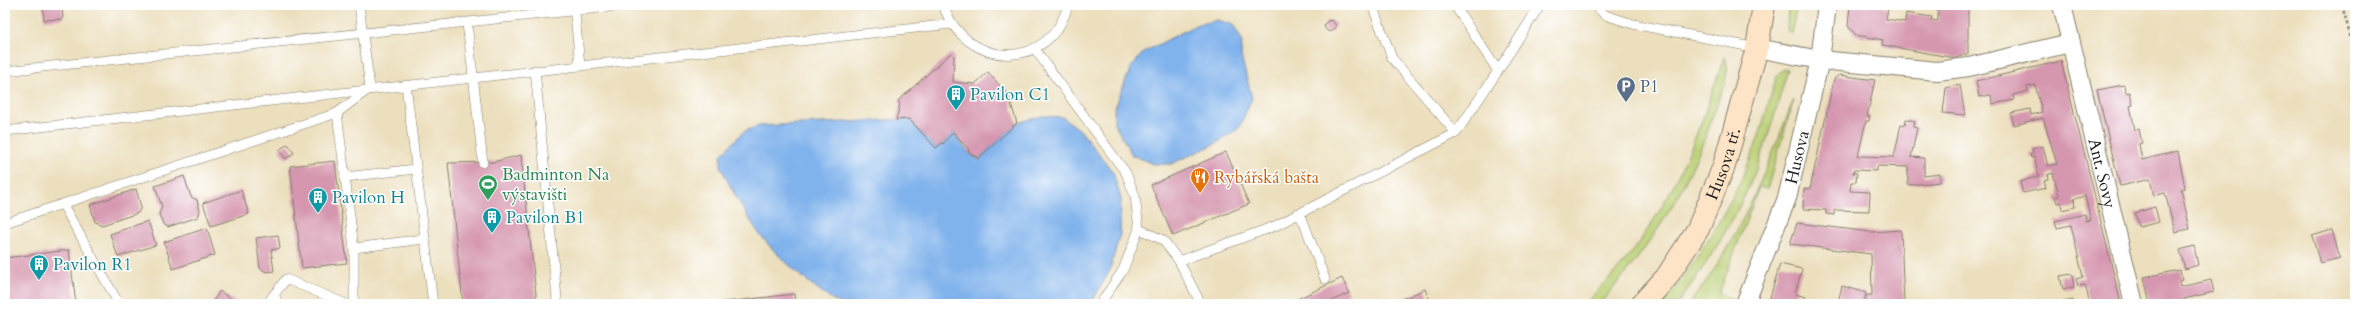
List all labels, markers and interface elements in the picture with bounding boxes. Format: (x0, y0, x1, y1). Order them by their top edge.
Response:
parking icon: P1 (1615, 75, 1637, 103)
place label: P1 (1640, 75, 1659, 98)
building icon: Pavilon C1 (945, 83, 967, 111)
place label: Pavilon C1 (970, 83, 1050, 106)
street label: Husova tř. (1700, 125, 1746, 203)
street label: Husova (1779, 127, 1814, 186)
street label: Ant. Sovy (2083, 136, 2122, 211)
place label: Badminton Na výstavišti (502, 163, 610, 206)
restaurant icon: Rybářská bašta (1189, 166, 1211, 194)
place label: Rybářská bašta (1214, 166, 1320, 189)
sports icon: Badminton Na výstavišti (477, 173, 499, 201)
building icon: Pavilon H (307, 186, 329, 214)
place label: Pavilon H (332, 186, 405, 209)
building icon: Pavilon B1 (481, 206, 503, 234)
place label: Pavilon B1 (506, 206, 585, 229)
building icon: Pavilon R1 (28, 253, 50, 281)
place label: Pavilon R1 (53, 253, 132, 276)

